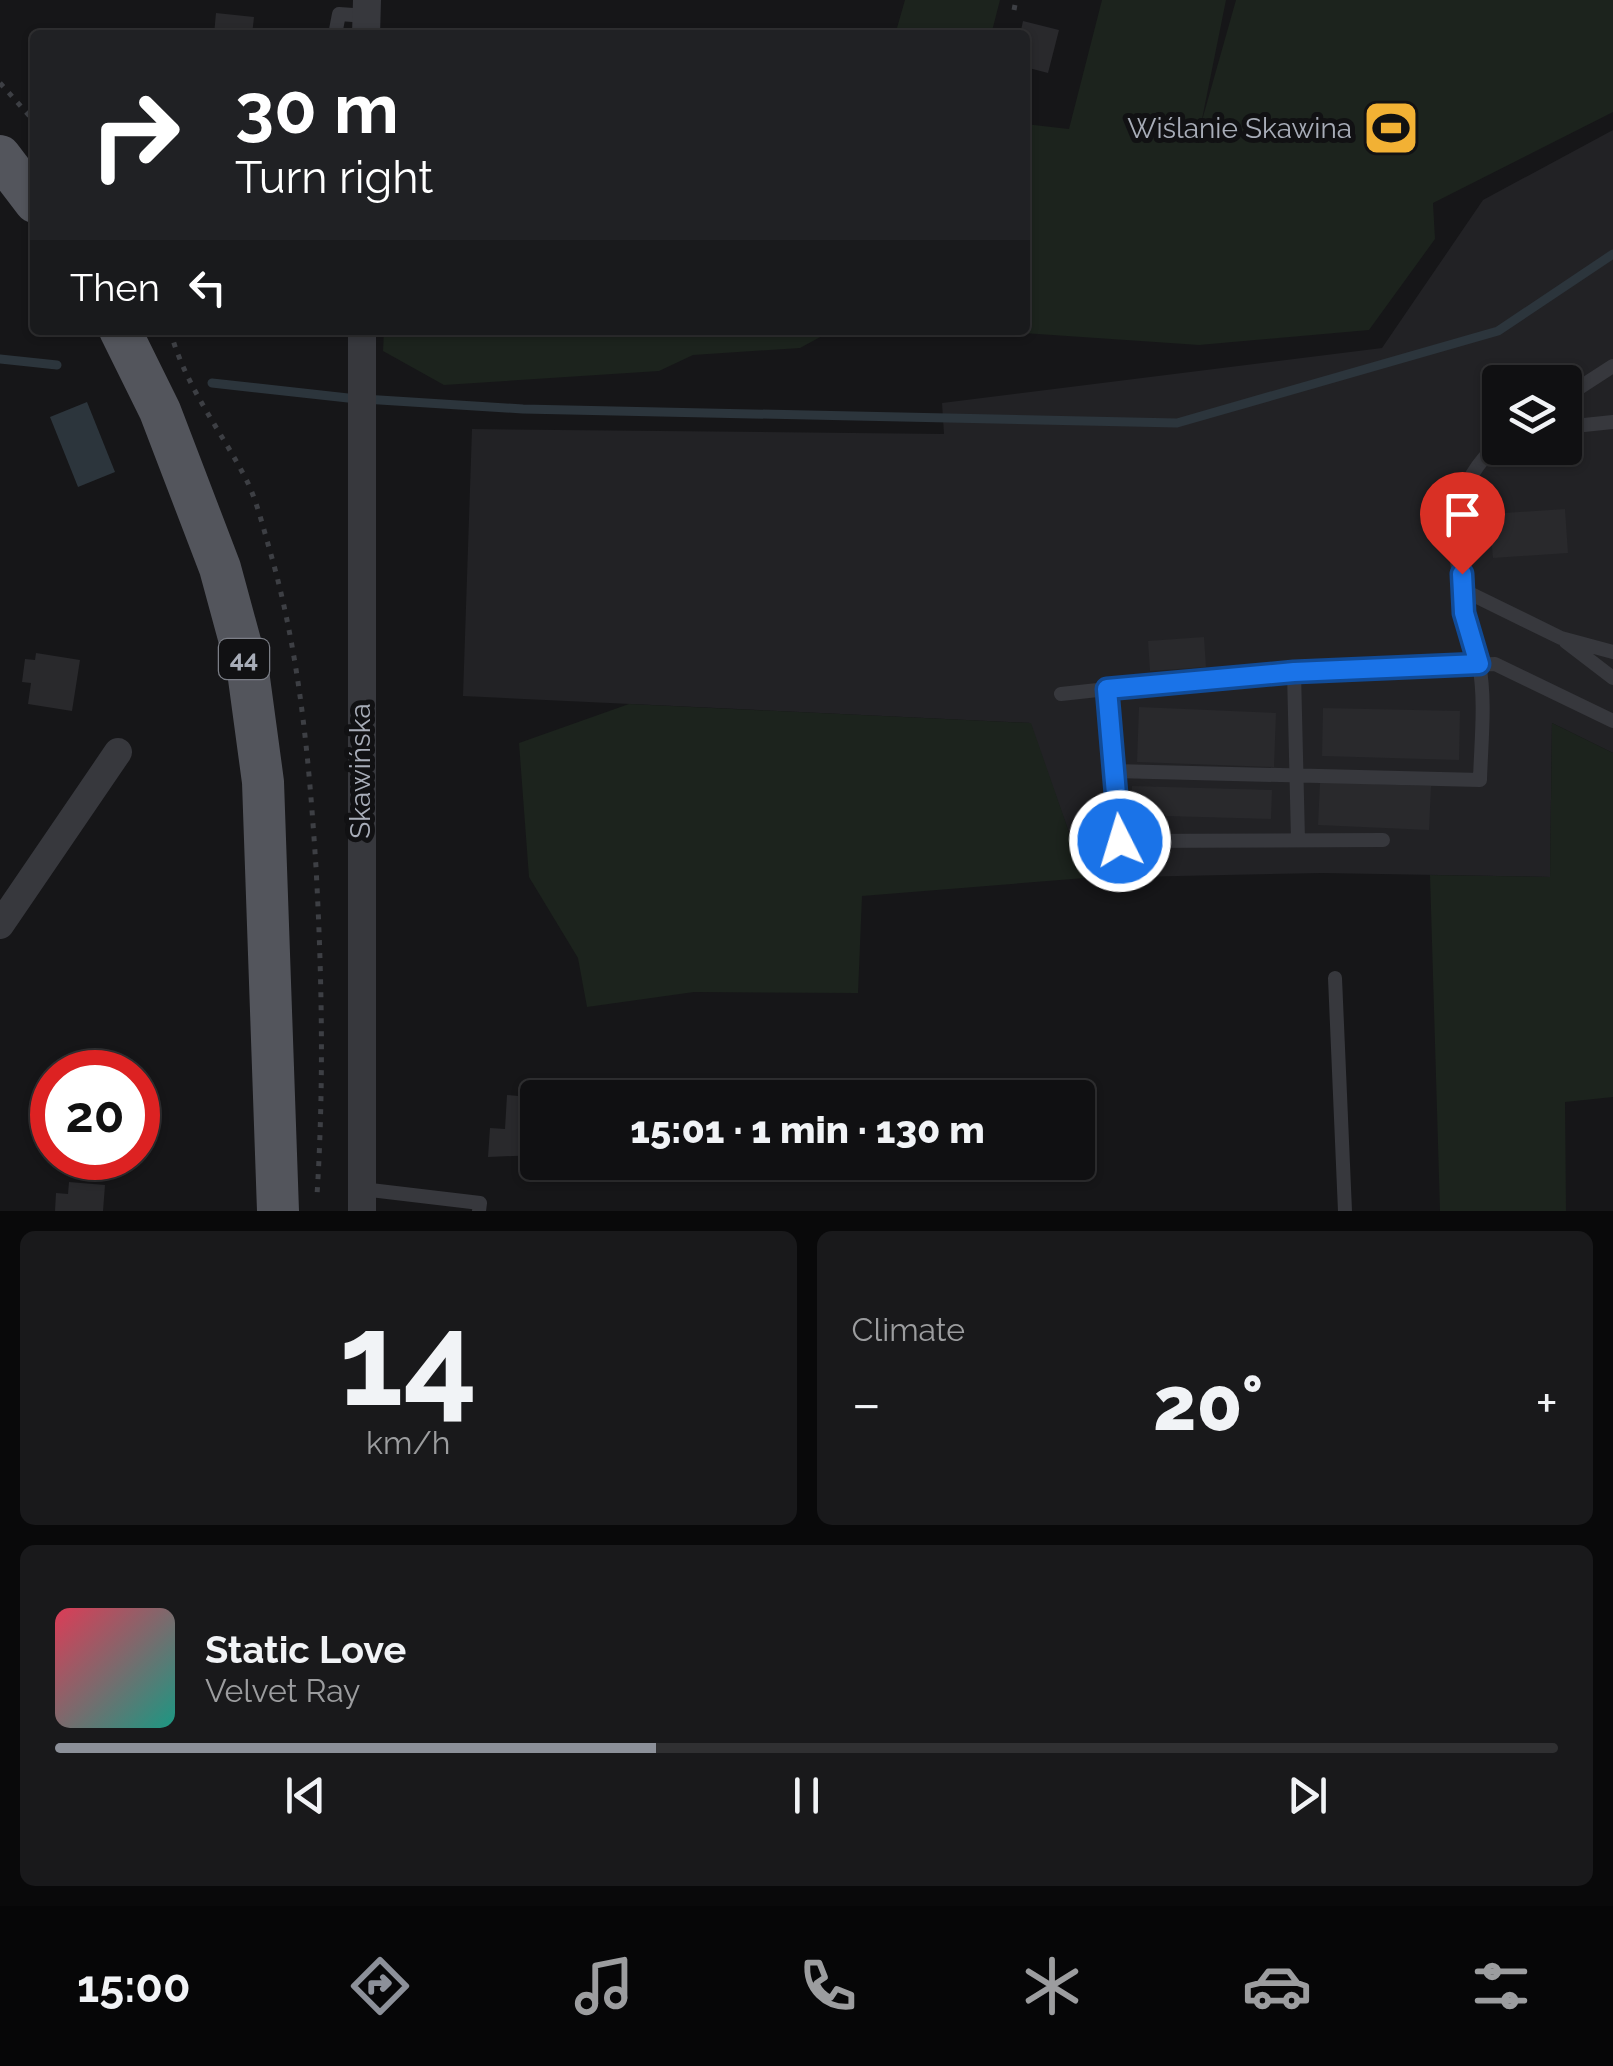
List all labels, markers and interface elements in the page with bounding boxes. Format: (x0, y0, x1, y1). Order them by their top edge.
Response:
text: 30 m (235, 67, 399, 149)
icon: right (70, 70, 200, 200)
sports icon: Wiślanie Skawina (1361, 98, 1421, 158)
place label: Wiślanie Skawina (1127, 112, 1352, 145)
text: Turn right (235, 151, 433, 204)
icon: left (180, 260, 235, 315)
text: Then (70, 265, 160, 310)
map controls (1482, 365, 1582, 465)
button: layers (1482, 365, 1582, 465)
pin (1420, 472, 1505, 575)
icon: arrive (1435, 487, 1490, 542)
road number: 44 (219, 639, 269, 679)
street label: Skawińska (344, 703, 377, 839)
position arrow (1068, 789, 1172, 893)
speed limit sign: 20 (30, 1050, 160, 1180)
text: 15:01 · 1 min · 130 m (630, 1107, 985, 1152)
text: 14 (339, 1283, 477, 1435)
text: Climate (852, 1311, 965, 1348)
text: 20° (1153, 1359, 1263, 1448)
text: − (852, 1371, 881, 1436)
text: + (1535, 1371, 1558, 1436)
text: km/h (366, 1424, 450, 1461)
text: Static Love (205, 1627, 406, 1672)
text: Velvet Ray (205, 1672, 360, 1709)
icon: previous (278, 1768, 333, 1823)
icon: pause (779, 1768, 834, 1823)
icon: next (1280, 1768, 1335, 1823)
icon: directions (345, 1951, 415, 2021)
icon: music (569, 1951, 639, 2021)
icon: phone (793, 1951, 863, 2021)
icon: climate (1017, 1951, 1087, 2021)
icon: car (1242, 1951, 1312, 2021)
icon: filters (1466, 1951, 1536, 2021)
text: 15:00 (77, 1960, 191, 2013)

